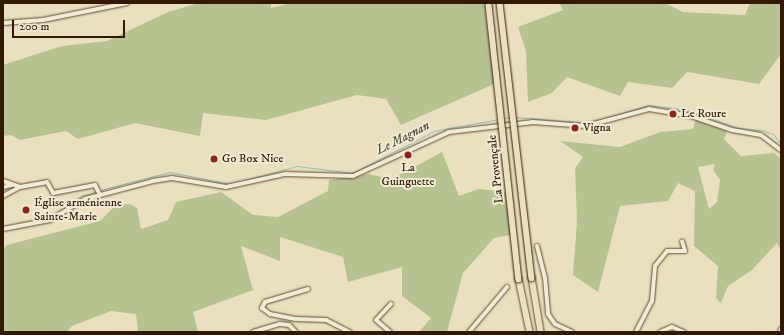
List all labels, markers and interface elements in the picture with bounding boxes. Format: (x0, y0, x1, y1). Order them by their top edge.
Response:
scale bar (14, 12, 127, 38)
text: 200 m (19, 19, 49, 34)
place label: Le Roure (681, 107, 726, 121)
marker: Le Roure (668, 109, 678, 119)
water label: Le Magnan (374, 118, 432, 158)
place label: Vigna (583, 121, 611, 135)
marker: Vigna (570, 123, 580, 133)
street label: La Provençale (485, 134, 507, 204)
marker: La Guinguette (403, 150, 413, 160)
place label: Go Box Nice (222, 152, 283, 166)
marker: Go Box Nice (209, 154, 219, 164)
place label: La Guinguette (382, 161, 434, 189)
place label: Église arménienne Sainte-Marie (34, 196, 122, 224)
marker: Église arménienne Sainte-Marie (21, 205, 31, 215)

